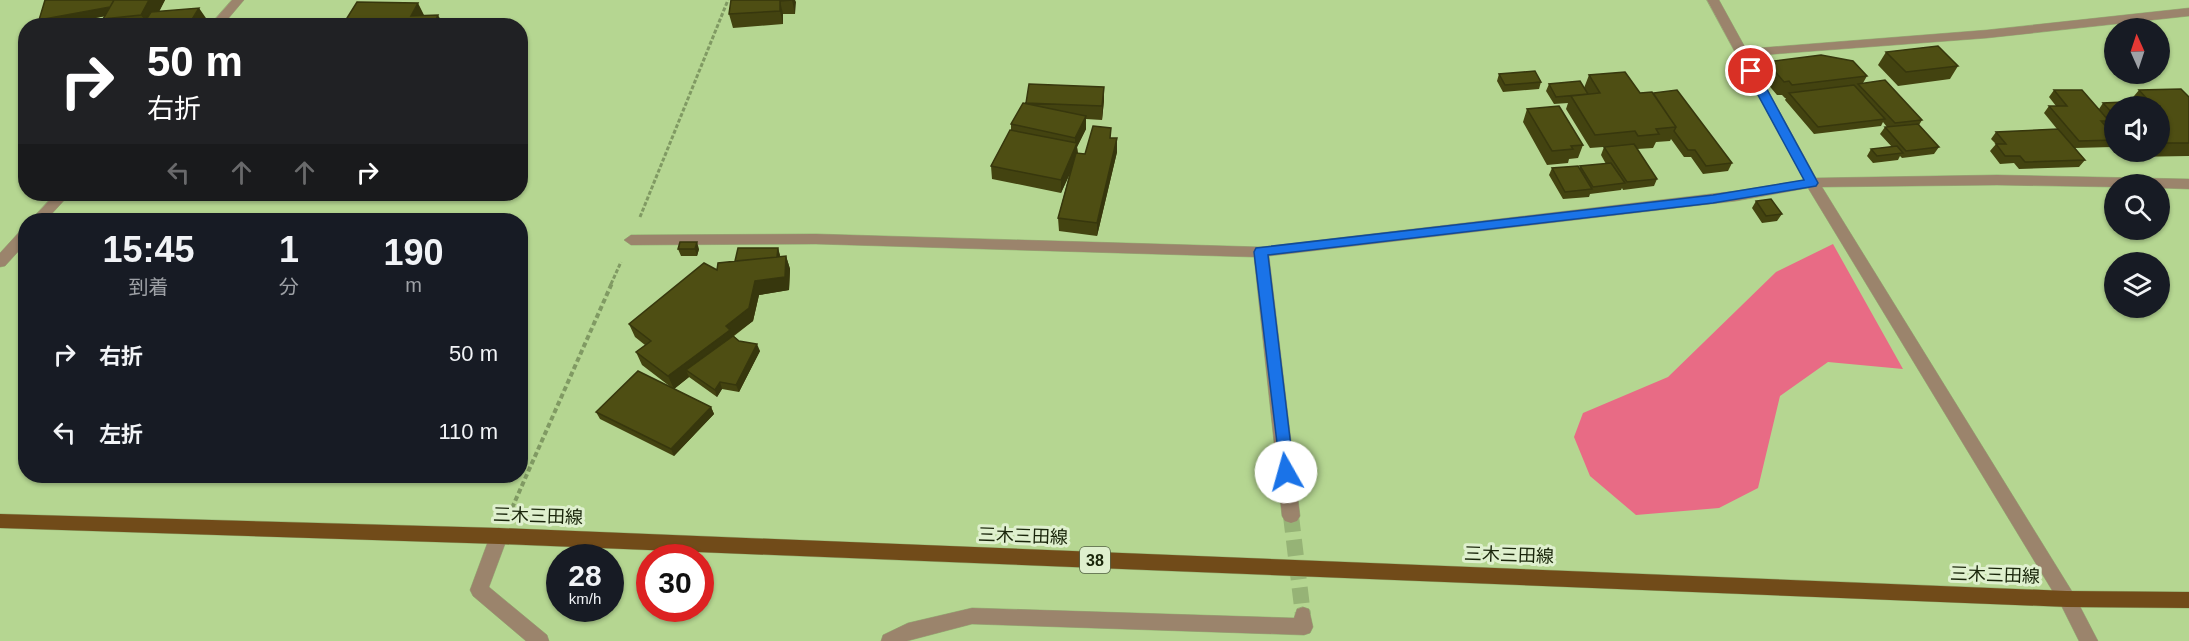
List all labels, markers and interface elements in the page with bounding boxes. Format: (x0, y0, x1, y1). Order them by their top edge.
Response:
north arrow (2104, 18, 2170, 84)
map controls (2104, 18, 2170, 318)
text: 50 m (147, 38, 243, 85)
icon: right (48, 42, 126, 120)
pin (1725, 45, 1776, 96)
icon: arrive (1734, 54, 1767, 87)
text: 右折 (147, 94, 201, 124)
button: sound (2104, 96, 2170, 162)
icon: left (162, 156, 195, 189)
icon: ahead (225, 156, 258, 189)
icon: ahead (288, 156, 321, 189)
icon: right (351, 156, 384, 189)
button: search (2104, 174, 2170, 240)
text: 15:45 (102, 229, 195, 270)
text: 1 (279, 229, 299, 270)
text: 190 (383, 232, 444, 273)
button: layers (2104, 252, 2170, 318)
text: m (405, 274, 422, 296)
text: 到着 (128, 276, 168, 298)
text: 分 (279, 276, 299, 298)
icon: right (48, 338, 81, 371)
text: 50 m (449, 341, 498, 366)
text: 右折 (99, 344, 143, 369)
icon: left (48, 416, 81, 449)
text: 110 m (438, 419, 498, 444)
text: 左折 (99, 422, 143, 447)
position arrow (1254, 440, 1318, 504)
street label: 三木三田線 (493, 504, 583, 528)
street label: 三木三田線 (978, 524, 1068, 548)
street label: 三木三田線 (1464, 543, 1554, 567)
speed limit sign: 30 (636, 544, 714, 622)
road number: 38 (1080, 547, 1110, 573)
text: 28 (568, 559, 602, 592)
street label: 三木三田線 (1950, 563, 2040, 587)
text: km/h (569, 590, 601, 607)

